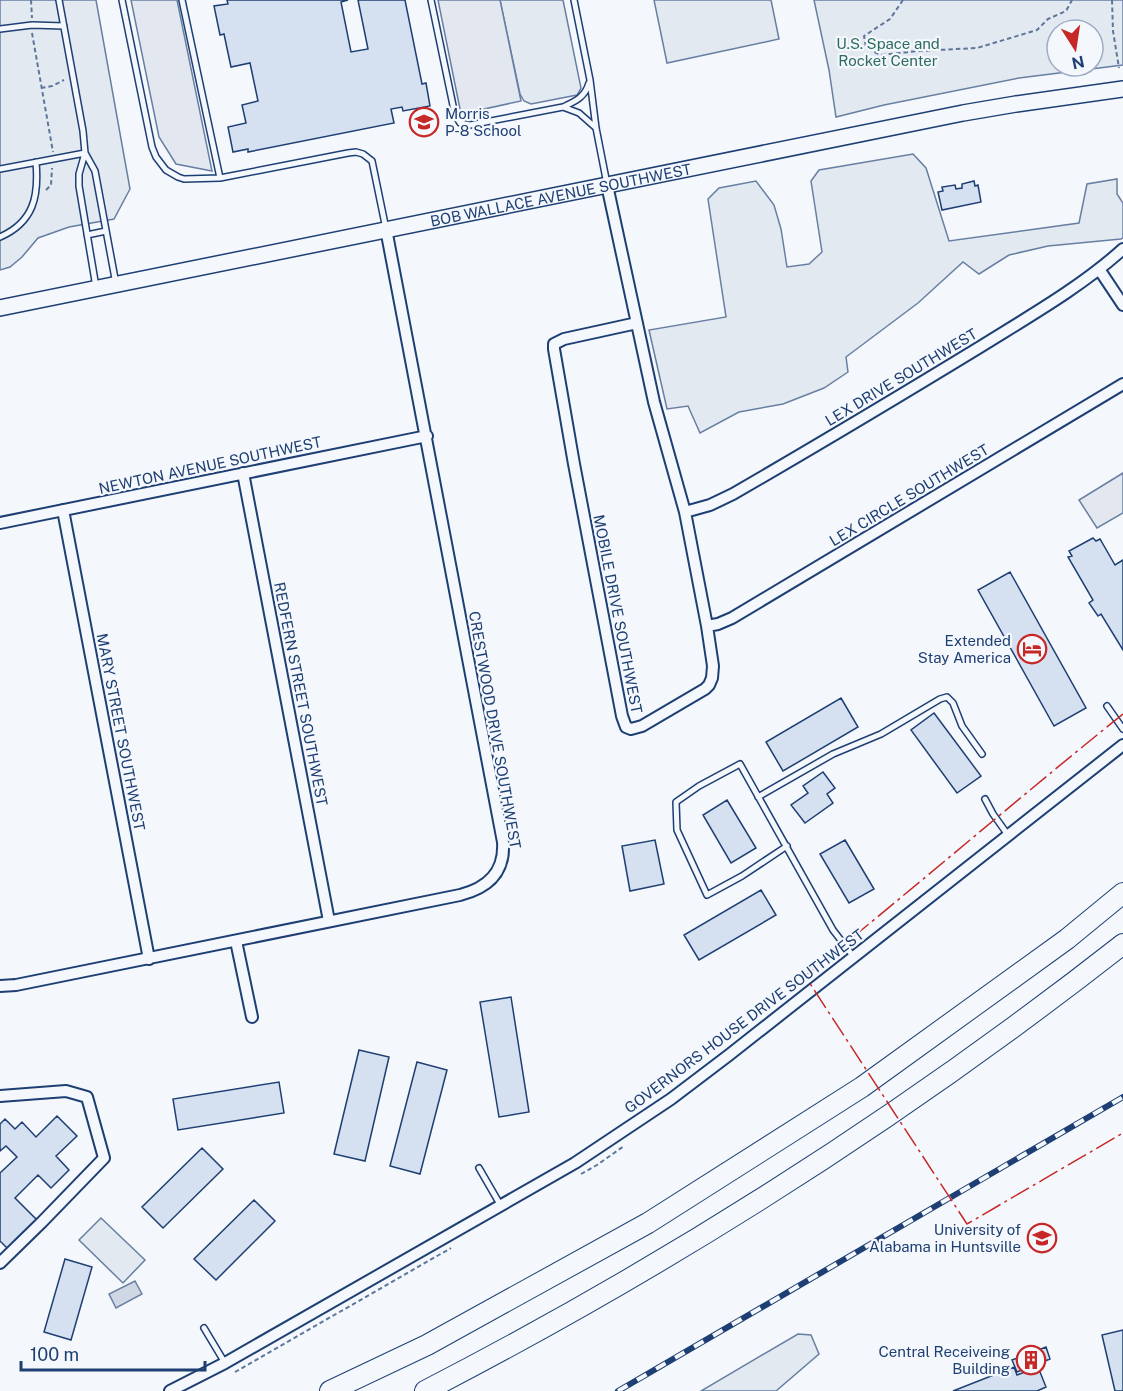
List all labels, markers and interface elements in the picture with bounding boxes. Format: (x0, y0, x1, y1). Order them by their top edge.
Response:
north arrow (1045, 18, 1105, 78)
park label: U.S. Space and Rocket Center (836, 35, 940, 69)
text: N (1070, 52, 1086, 73)
place label: Morris P-8 School (445, 105, 521, 139)
school or university icon: Morris P-8 School (408, 106, 440, 138)
street label: BOB WALLACE AVENUE SOUTHWEST (429, 160, 693, 229)
street label: LEX DRIVE SOUTHWEST (822, 325, 980, 429)
street label: NEWTON AVENUE SOUTHWEST (97, 433, 323, 497)
street label: LEX CIRCLE SOUTHWEST (826, 441, 992, 549)
street label: MOBILE DRIVE SOUTHWEST (590, 513, 646, 715)
street label: REDFERN STREET SOUTHWEST (271, 581, 331, 807)
street label: CRESTWOOD DRIVE SOUTHWEST (466, 610, 524, 850)
street label: MARY STREET SOUTHWEST (94, 632, 149, 832)
place label: Extended Stay America (918, 632, 1011, 666)
hotel icon: Extended Stay America (1016, 633, 1048, 665)
street label: GOVERNORS HOUSE DRIVE SOUTHWEST (621, 925, 867, 1116)
place label: University of Alabama in Huntsville (869, 1221, 1021, 1255)
school or university icon: University of Alabama in Huntsville (1026, 1222, 1058, 1254)
scale bar (21, 1334, 206, 1372)
place label: Central Receiveing Building (879, 1343, 1010, 1377)
text: 100 m (30, 1344, 79, 1365)
building icon: Central Receiveing Building (1015, 1344, 1047, 1376)

